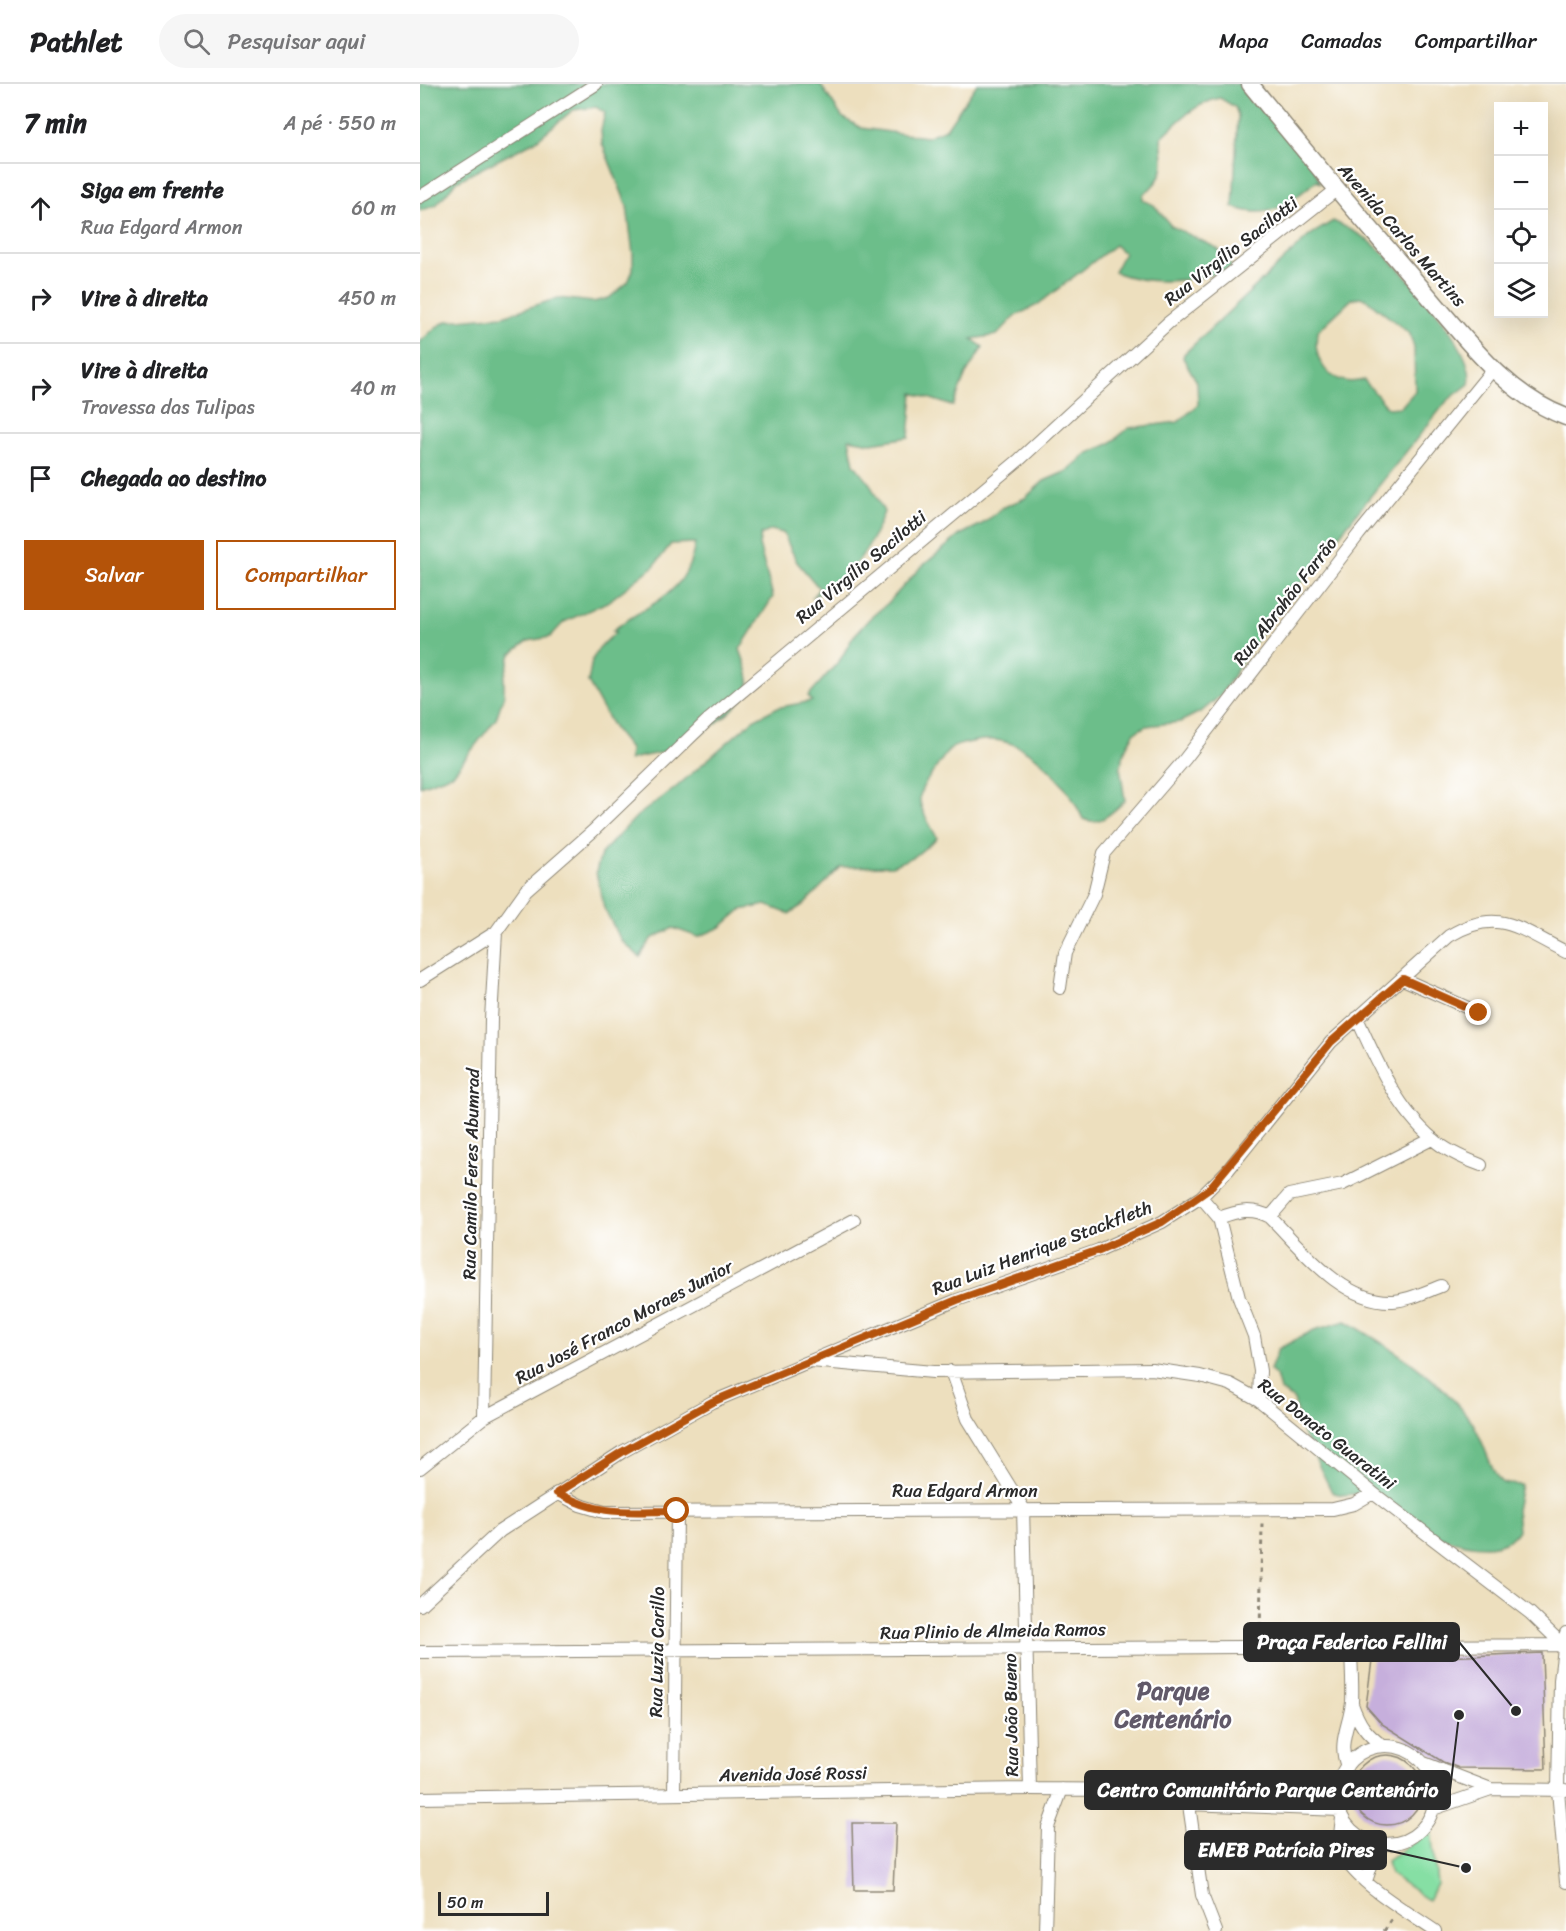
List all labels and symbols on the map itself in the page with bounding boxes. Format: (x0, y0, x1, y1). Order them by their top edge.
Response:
street label: Avenida Carlos Martins (1329, 155, 1475, 315)
street label: Rua Virgílio Sacilotti (1157, 187, 1306, 314)
street label: Rua Virgílio Sacilotti (788, 501, 935, 632)
street label: Rua Abrahão Farrão (1224, 530, 1346, 672)
route end (1465, 999, 1491, 1025)
street label: Rua Camilo Feres Abumrad (453, 1067, 489, 1280)
street label: Rua Luiz Henrique Stackfleth (927, 1191, 1157, 1305)
street label: Rua José Franco Moraes Junior (509, 1250, 740, 1393)
street label: Rua Donato Guaratini (1251, 1370, 1404, 1499)
street label: Rua Edgard Armon (892, 1475, 1038, 1507)
route start (663, 1497, 689, 1523)
street label: Rua Luzia Carillo (640, 1586, 674, 1718)
street label: Rua Plinio de Almeida Ramos (880, 1613, 1107, 1649)
callout: Praça Federico Fellini (1244, 1623, 1459, 1661)
text: Praça Federico Fellini (1257, 1625, 1449, 1660)
street label: Rua João Bueno (994, 1653, 1028, 1777)
district label: Parque Centenário (1114, 1670, 1232, 1740)
street label: Avenida José Rossi (718, 1757, 868, 1791)
callout: Centro Comunitário Parque Centenário (1085, 1771, 1450, 1809)
text: Centro Comunitário Parque Centenário (1097, 1773, 1439, 1808)
callout: EMEB Patrícia Pires (1185, 1831, 1386, 1869)
text: EMEB Patrícia Pires (1198, 1833, 1375, 1868)
scale bar (438, 1889, 549, 1916)

